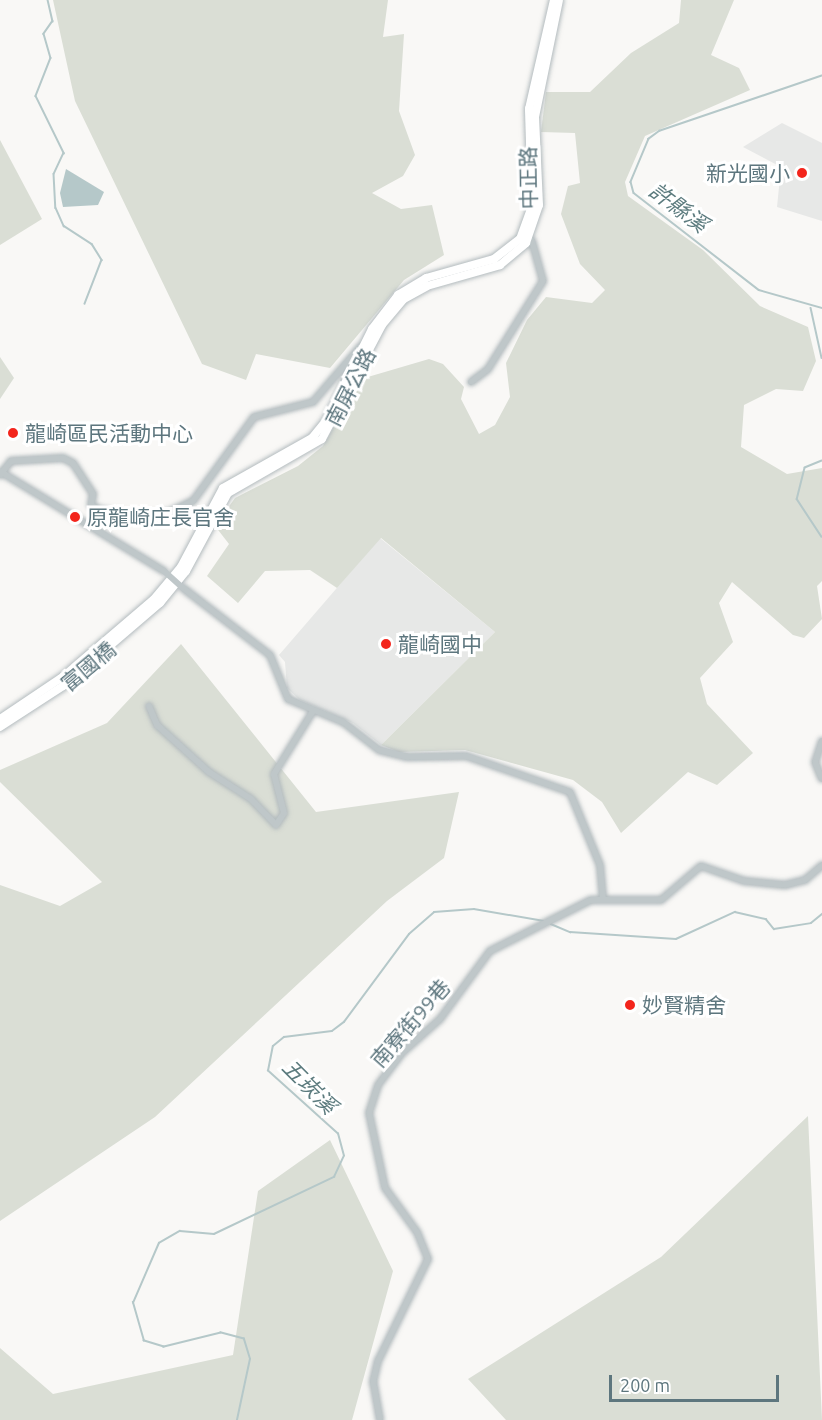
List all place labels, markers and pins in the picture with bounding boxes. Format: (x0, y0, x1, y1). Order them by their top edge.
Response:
place label: 新光國小 (706, 160, 790, 186)
marker: 新光國小 (795, 166, 809, 180)
place label: 龍崎區民活動中心 (25, 420, 193, 446)
marker: 龍崎區民活動中心 (6, 426, 20, 440)
place label: 原龍崎庄長官舍 (87, 504, 234, 530)
marker: 原龍崎庄長官舍 (68, 510, 82, 524)
place label: 龍崎國中 (398, 631, 482, 657)
marker: 龍崎國中 (379, 637, 393, 651)
place label: 妙賢精舍 (642, 992, 726, 1018)
marker: 妙賢精舍 (623, 998, 637, 1012)

